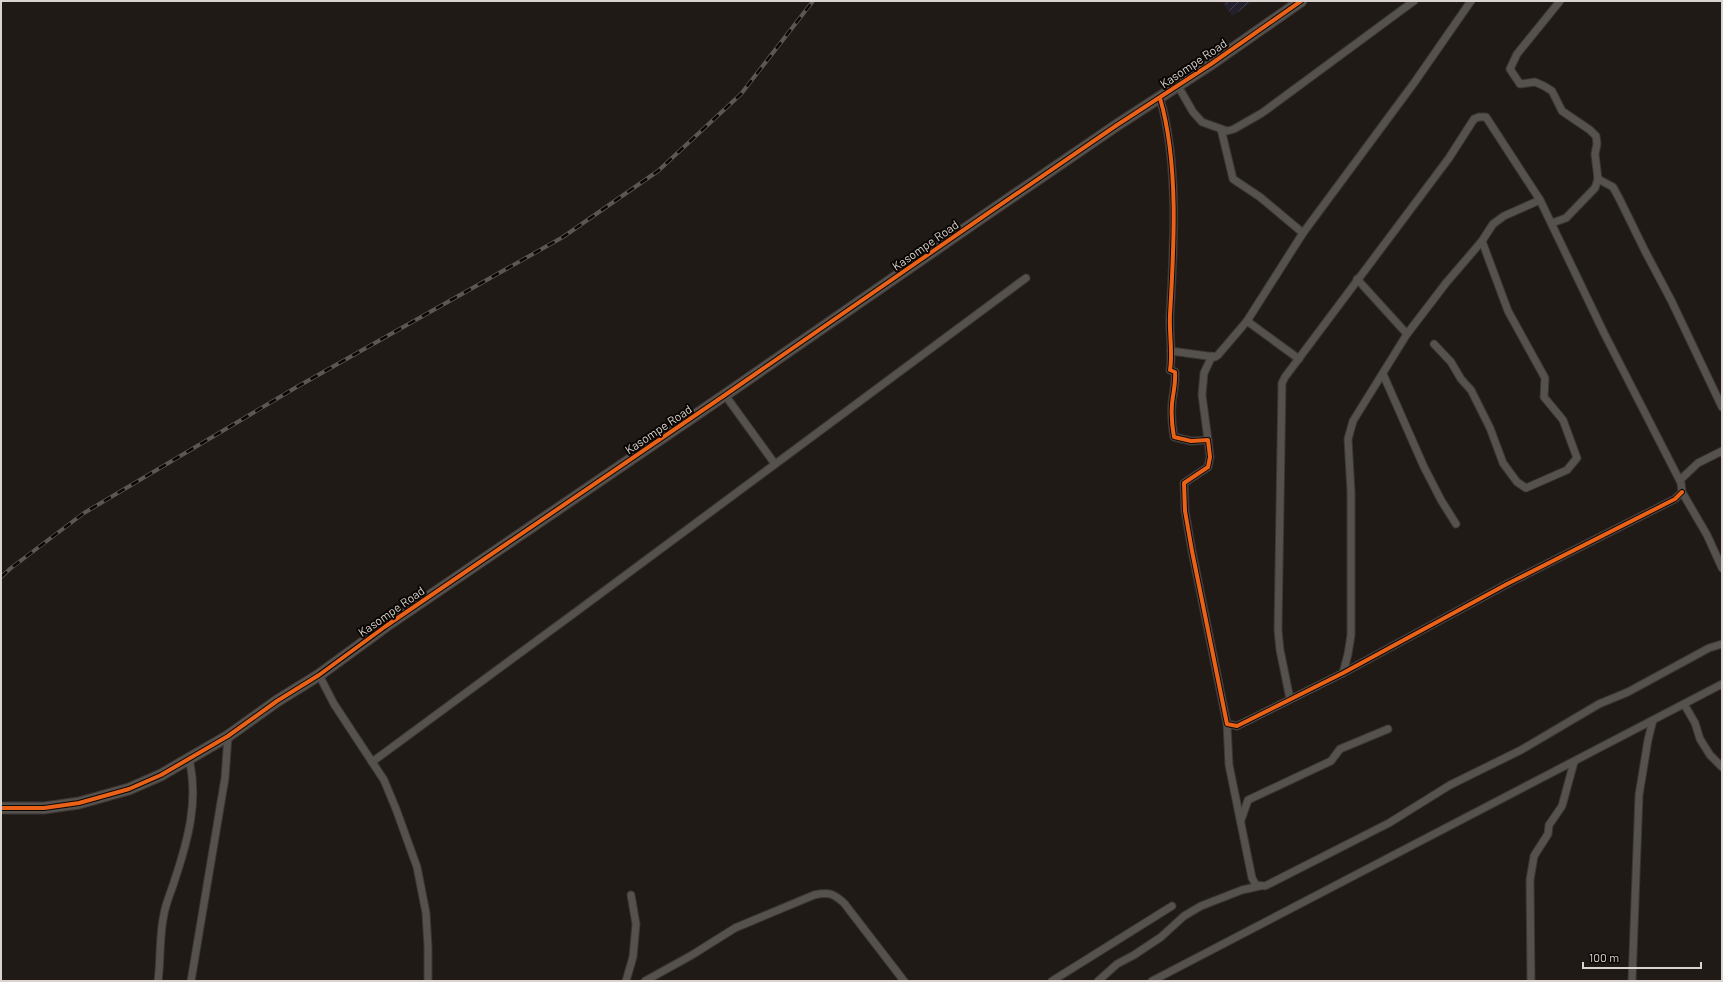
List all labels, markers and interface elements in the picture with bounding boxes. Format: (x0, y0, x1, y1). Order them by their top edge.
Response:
street label: Kasompe Road (1157, 36, 1229, 90)
street label: Kasompe Road (889, 217, 961, 273)
street label: Kasompe Road (622, 402, 694, 456)
street label: Kasompe Road (355, 583, 427, 639)
scale bar (1583, 944, 1701, 970)
text: 100 m (1589, 950, 1619, 964)

